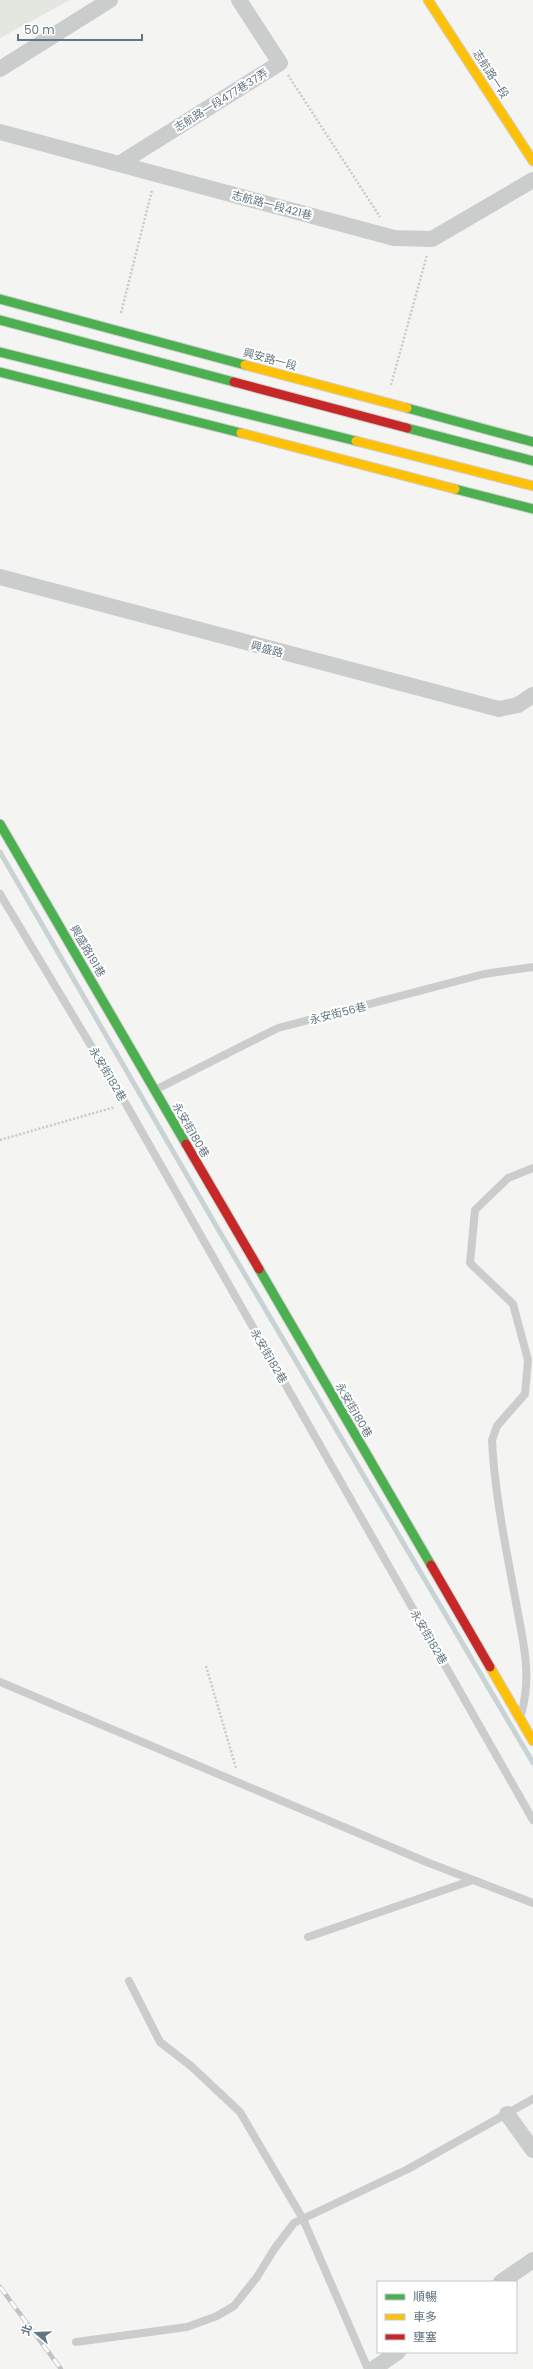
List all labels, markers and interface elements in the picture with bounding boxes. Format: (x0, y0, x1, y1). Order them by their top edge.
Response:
scale bar (18, 16, 142, 42)
text: 50 m (24, 21, 55, 38)
street label: 志航路一段 (469, 47, 513, 101)
street label: 志航路一段477巷37弄 (171, 64, 271, 136)
street label: 志航路一段421巷 (230, 187, 314, 223)
street label: 興安路一段 (241, 344, 299, 374)
street label: 興盛路 (249, 637, 285, 661)
street label: 興盛路191巷 (67, 922, 109, 980)
street label: 永安街56巷 (308, 998, 368, 1028)
street label: 永安街182巷 (85, 1044, 131, 1104)
street label: 永安街180巷 (169, 1099, 213, 1161)
street label: 永安街182巷 (247, 1326, 291, 1386)
street label: 永安街180巷 (332, 1379, 376, 1441)
street label: 永安街182巷 (407, 1607, 451, 1667)
legend (377, 2281, 517, 2353)
text: 順暢 (413, 2288, 437, 2305)
text: 車多 (413, 2308, 437, 2325)
north arrow (16, 2313, 56, 2353)
text: 北 (17, 2322, 36, 2338)
text: 壅塞 (413, 2328, 437, 2345)

